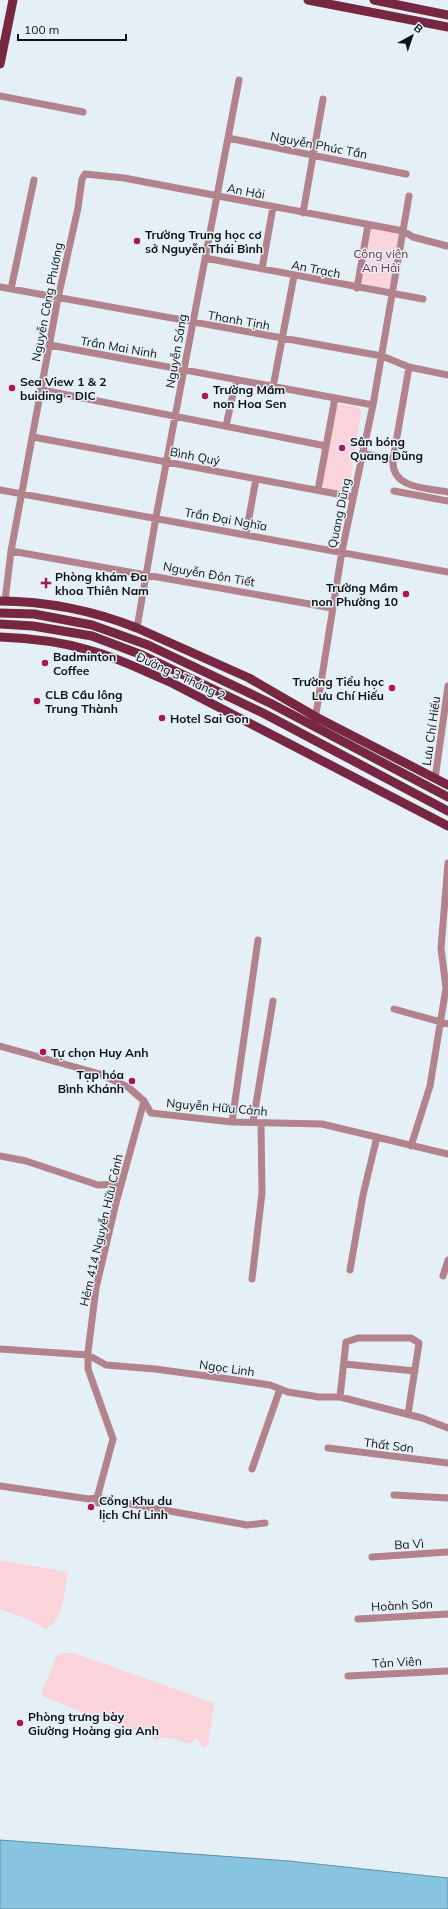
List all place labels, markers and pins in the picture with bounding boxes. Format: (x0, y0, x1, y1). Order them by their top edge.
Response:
place label: Trường Trung học cơ sở Nguyễn Thái Bình (145, 227, 263, 256)
marker: Trường Trung học cơ sở Nguyễn Thái Bình (132, 236, 142, 246)
place label: Sea View 1 & 2 buiding - DIC (20, 374, 106, 403)
place label: Trường Mầm non Hoa Sen (213, 382, 287, 411)
marker: Sea View 1 & 2 buiding - DIC (7, 383, 17, 393)
marker: Trường Mầm non Hoa Sen (200, 391, 210, 401)
place label: Sân bóng Quang Dũng (350, 434, 423, 463)
marker: Sân bóng Quang Dũng (337, 443, 347, 453)
place label: Phòng khám Đa khoa Thiên Nam (55, 569, 149, 598)
marker: Phòng khám Đa khoa Thiên Nam (40, 577, 52, 589)
place label: Trường Mầm non Phường 10 (311, 580, 398, 609)
marker: Trường Mầm non Phường 10 (401, 589, 411, 599)
place label: Badminton Coffee (53, 649, 116, 678)
marker: Badminton Coffee (40, 658, 50, 668)
place label: Trường Tiểu học Lưu Chí Hiếu (293, 674, 384, 703)
marker: Trường Tiểu học Lưu Chí Hiếu (387, 683, 397, 693)
place label: CLB Cầu lông Trung Thành (45, 687, 123, 716)
marker: CLB Cầu lông Trung Thành (32, 696, 42, 706)
place label: Hotel Sai Gon (170, 711, 249, 726)
marker: Hotel Sai Gon (157, 713, 167, 723)
place label: Tự chọn Huy Anh (51, 1045, 149, 1060)
marker: Tự chọn Huy Anh (38, 1047, 48, 1057)
place label: Tạp hóa Bình Khánh (58, 1067, 124, 1096)
marker: Tạp hóa Bình Khánh (127, 1076, 137, 1086)
place label: Cổng Khu du lịch Chí Linh (99, 1493, 172, 1522)
marker: Cổng Khu du lịch Chí Linh (86, 1502, 96, 1512)
place label: Phòng trưng bày Giường Hoàng gia Anh (28, 1709, 159, 1738)
marker: Phòng trưng bày Giường Hoàng gia Anh (15, 1718, 25, 1728)

